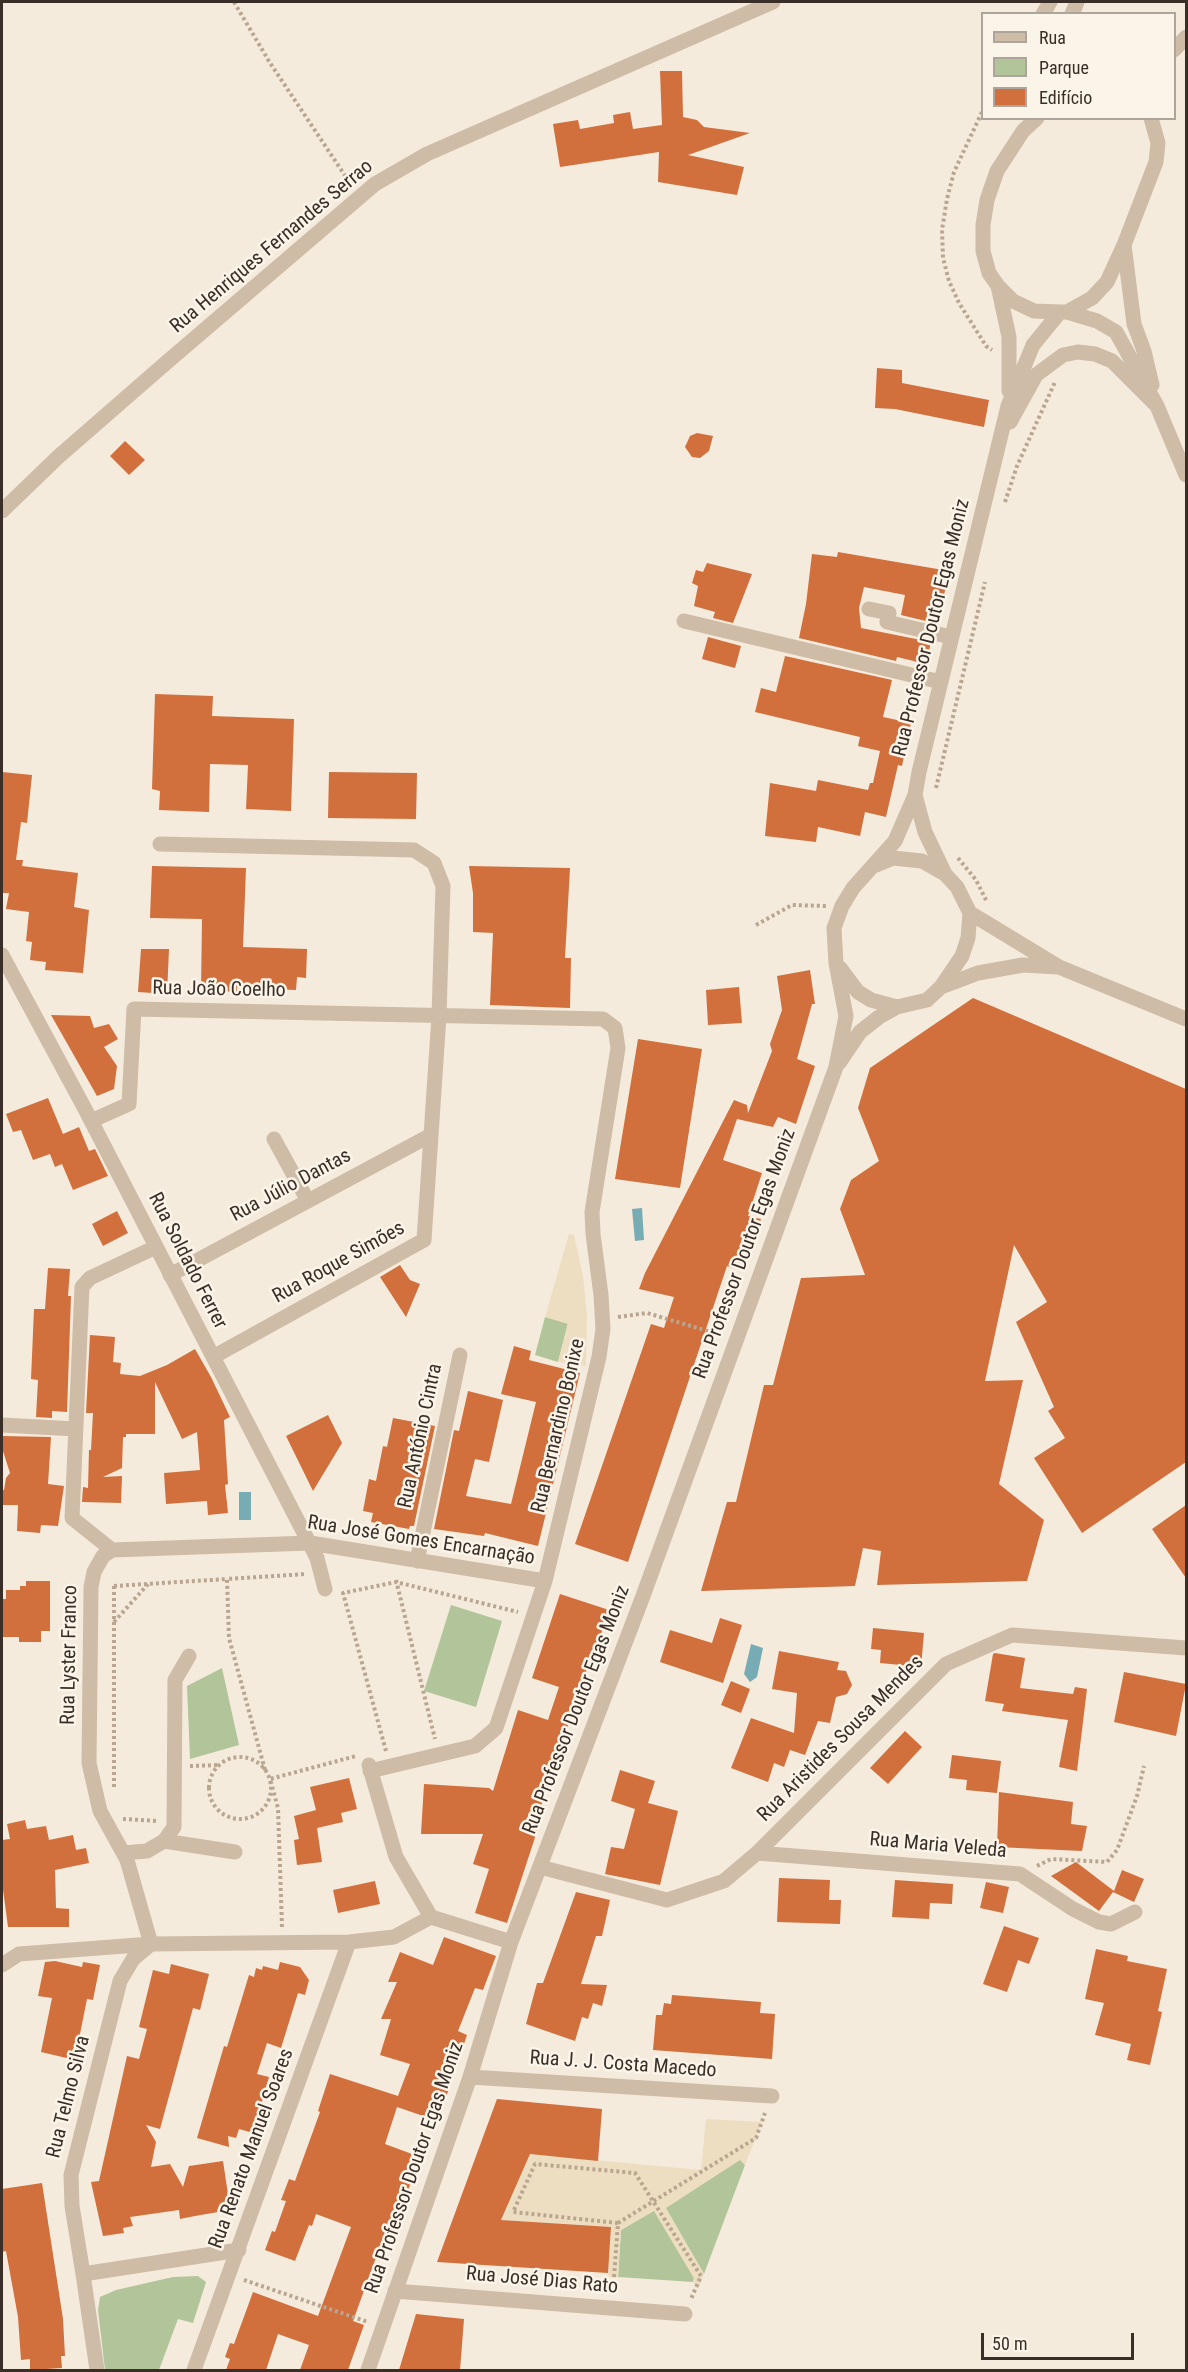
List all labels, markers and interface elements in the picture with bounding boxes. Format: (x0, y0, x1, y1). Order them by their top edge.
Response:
legend (981, 12, 1176, 120)
text: Rua (1039, 27, 1066, 48)
text: Parque (1039, 57, 1089, 78)
text: Edifício (1039, 87, 1092, 108)
street label: Rua Henriques Fernandes Serrao (166, 155, 378, 339)
street label: Rua Professor Doutor Egas Moniz (888, 497, 976, 759)
street label: Rua João Coelho (152, 977, 286, 1003)
street label: Rua Professor Doutor Egas Moniz (688, 1126, 802, 1382)
street label: Rua Júlio Dantas (227, 1144, 355, 1228)
street label: Rua Soldado Ferrer (142, 1189, 232, 1333)
street label: Rua Roque Simões (269, 1217, 409, 1309)
street label: Rua Bernardino Bonixe (527, 1337, 591, 1515)
street label: Rua António Cintra (394, 1362, 448, 1510)
street label: Rua José Gomes Encarnação (306, 1511, 536, 1571)
street label: Rua Professor Doutor Egas Moniz (518, 1582, 636, 1838)
street label: Rua Lyster Franco (57, 1585, 83, 1725)
street label: Rua Aristides Sousa Mendes (753, 1651, 929, 1827)
street label: Rua Maria Veleda (868, 1828, 1008, 1864)
street label: Rua Telmo Silva (42, 2033, 96, 2161)
street label: Rua Professor Doutor Egas Moniz (361, 2039, 469, 2297)
street label: Rua Renato Manuel Soares (205, 2046, 299, 2252)
street label: Rua J. J. Costa Macedo (529, 2046, 717, 2084)
street label: Rua José Dias Rato (465, 2262, 619, 2300)
scale bar (984, 2321, 1137, 2359)
text: 50 m (992, 2333, 1027, 2354)

